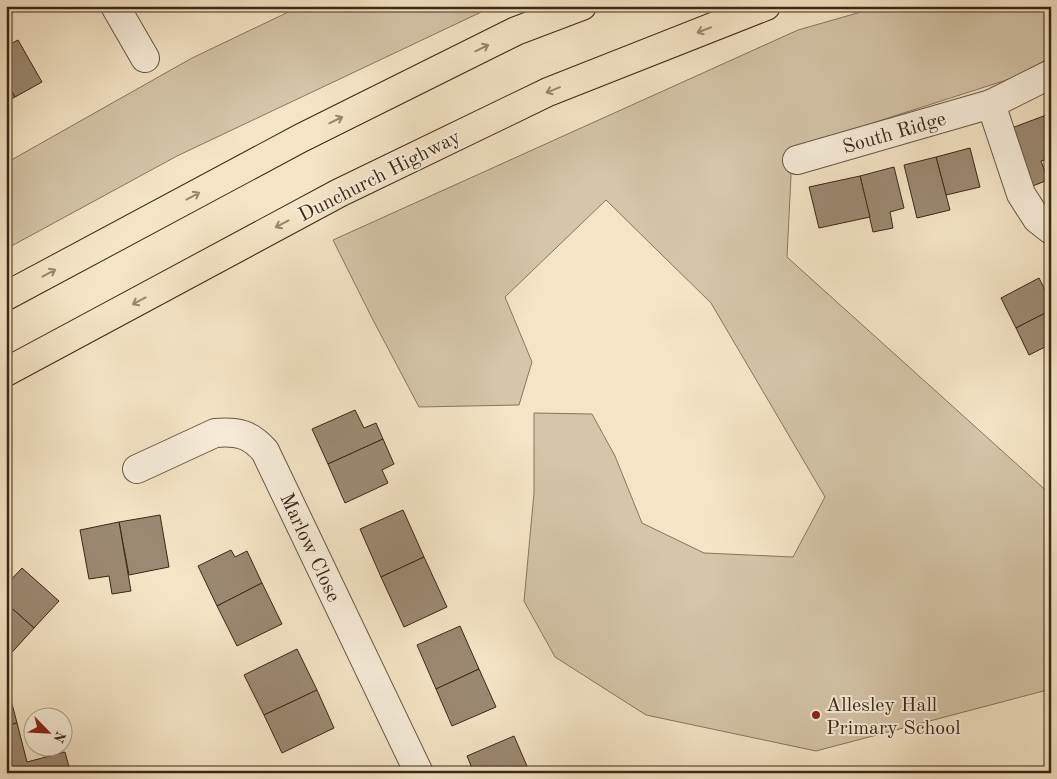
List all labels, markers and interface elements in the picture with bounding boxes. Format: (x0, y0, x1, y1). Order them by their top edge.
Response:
one-way arrow (697, 26, 712, 36)
one-way arrow (474, 43, 489, 52)
one-way arrow (546, 85, 561, 95)
street label: South Ridge (841, 110, 949, 158)
one-way arrow (329, 115, 344, 125)
street label: Dunchurch Highway (296, 127, 464, 226)
one-way arrow (185, 191, 200, 201)
one-way arrow (274, 219, 289, 229)
one-way arrow (42, 267, 56, 277)
one-way arrow (131, 296, 146, 306)
street label: Marlow Close (275, 490, 343, 605)
place label: Allesley Hall Primary School (826, 696, 961, 739)
north arrow (22, 706, 72, 756)
marker: Allesley Hall Primary School (810, 709, 822, 721)
text: N (50, 729, 68, 745)

